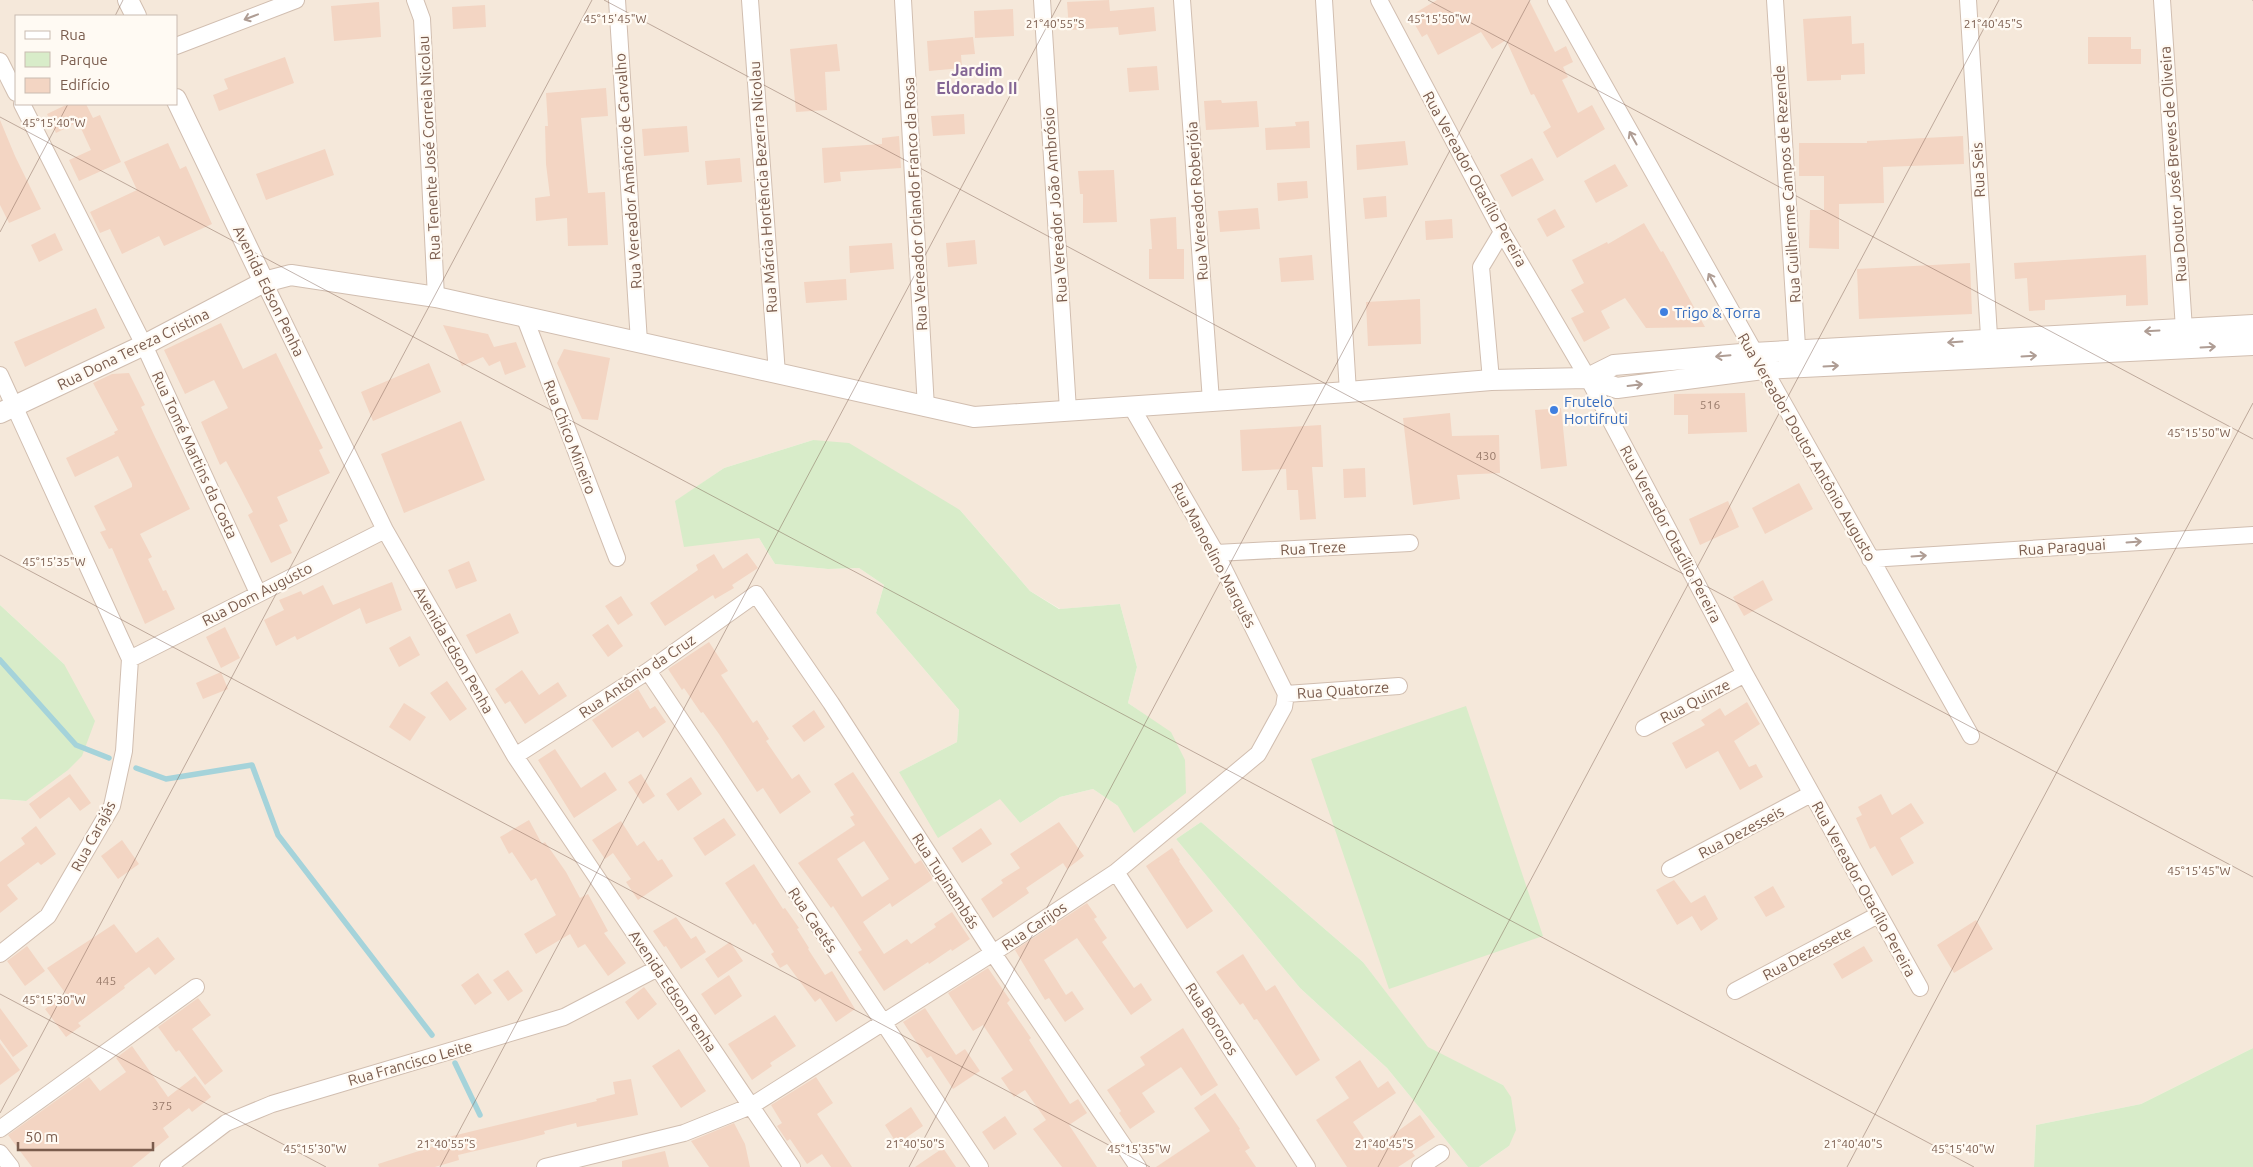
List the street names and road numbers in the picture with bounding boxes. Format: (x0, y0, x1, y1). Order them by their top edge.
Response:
street label: Rua Tenente José Correia Nicolau (415, 35, 443, 261)
street label: Rua Doutor José Breves de Oliveira (2156, 45, 2190, 283)
street label: Rua Vereador Amâncio de Carvalho (611, 53, 645, 289)
street label: Rua Márcia Hortência Bezerra Nicolau (746, 61, 780, 313)
street label: Rua Guilherme Campos de Rezende (1770, 64, 1804, 304)
street label: Rua Vereador Orlando Franco da Rosa (900, 77, 930, 331)
street label: Rua Vereador Otacílio Pereira (1420, 88, 1530, 270)
street label: Rua Vereador João Ambrósio (1040, 107, 1070, 303)
street label: Rua Vereador Roberjóia (1183, 121, 1211, 281)
street label: Rua Seis (1968, 142, 1988, 198)
street label: Avenida Edson Penha (230, 223, 308, 359)
street label: Rua Dona Tereza Cristina (54, 305, 212, 393)
street label: Rua Vereador Doutor Antônio Augusto (1735, 330, 1879, 564)
street label: Rua Tomé Martins da Costa (149, 369, 241, 541)
street label: Rua Chico Mineiro (540, 377, 600, 497)
street label: Rua Vereador Otacílio Pereira (1617, 443, 1725, 625)
street label: Rua Manoelino Marquês (1168, 479, 1260, 631)
street label: Rua Paraguai (2018, 535, 2106, 559)
street label: Rua Treze (1280, 538, 1346, 558)
street label: Rua Dom Augusto (199, 559, 315, 629)
street label: Avenida Edson Penha (411, 584, 497, 716)
street label: Rua Antônio da Cruz (576, 631, 698, 721)
street label: Rua Quinze (1657, 676, 1733, 726)
street label: Rua Quatorze (1296, 678, 1390, 702)
street label: Rua Carajás (67, 798, 119, 874)
street label: Rua Vereador Otacílio Pereira (1809, 798, 1919, 980)
street label: Rua Dezesseis (1695, 802, 1787, 862)
street label: Rua Tupinambás (909, 830, 983, 932)
street label: Rua Caetés (785, 884, 841, 956)
street label: Rua Carijos (998, 898, 1070, 954)
street label: Rua Dezessete (1760, 922, 1854, 984)
street label: Avenida Edson Penha (626, 927, 720, 1055)
street label: Rua Bororos (1182, 980, 1242, 1058)
street label: Rua Francisco Leite (346, 1037, 474, 1089)

